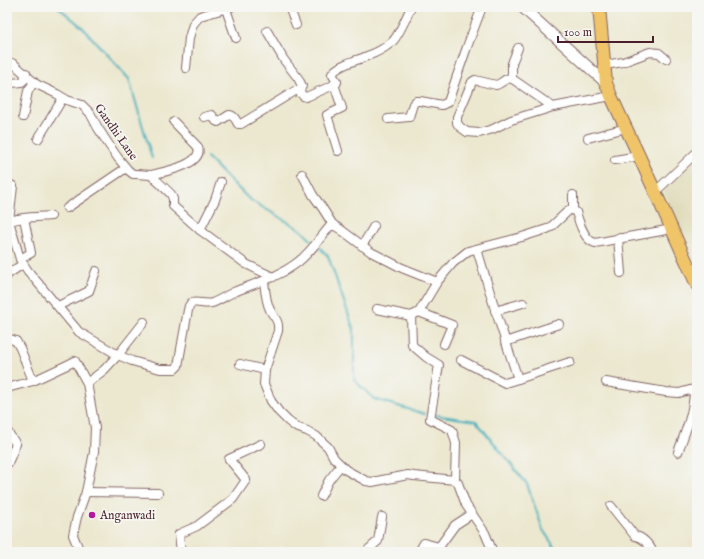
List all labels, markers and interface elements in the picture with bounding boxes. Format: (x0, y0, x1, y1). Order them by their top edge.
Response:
scale bar (558, 18, 653, 44)
text: 100 m (564, 25, 592, 40)
street label: Gandhi Lane (91, 101, 141, 163)
place label: Anganwadi (99, 508, 155, 523)
marker: Anganwadi (87, 510, 97, 520)

